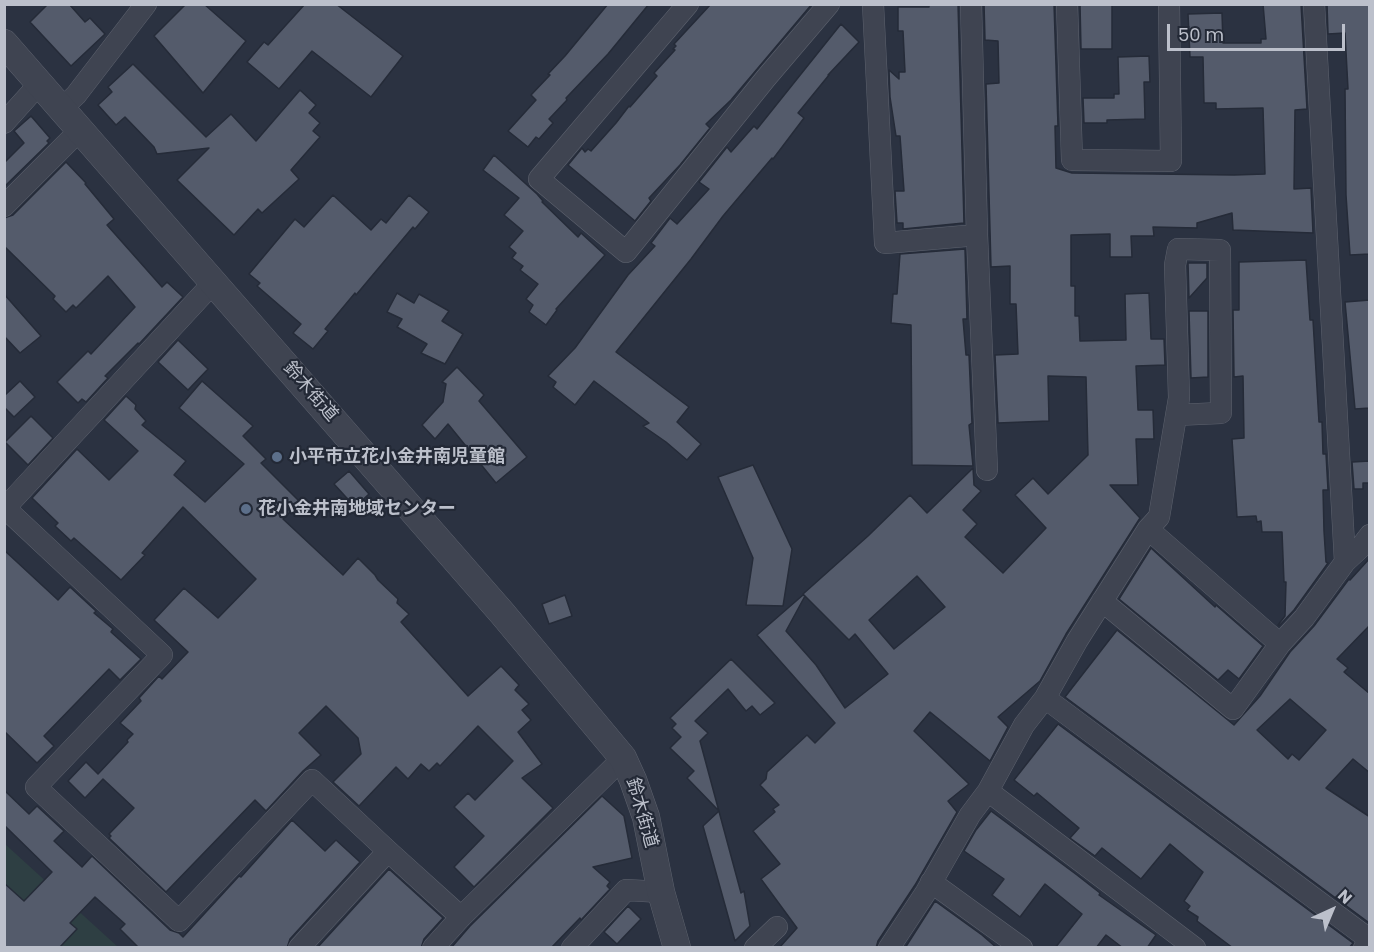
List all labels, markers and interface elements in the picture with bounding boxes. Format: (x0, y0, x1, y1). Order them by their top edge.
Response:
scale bar (1170, 12, 1348, 50)
text: 50 m (1178, 22, 1224, 47)
street label: 鈴木街道 (278, 358, 342, 426)
place label: 小平市立花小金井南児童館 (289, 446, 505, 468)
marker: 小平市立花小金井南児童館 (270, 450, 284, 464)
place label: 花小金井南地域センター (258, 498, 456, 520)
marker: 花小金井南地域センター (239, 502, 253, 516)
street label: 鈴木街道 (621, 775, 661, 851)
north arrow (1302, 880, 1362, 940)
text: N (1333, 884, 1357, 909)

